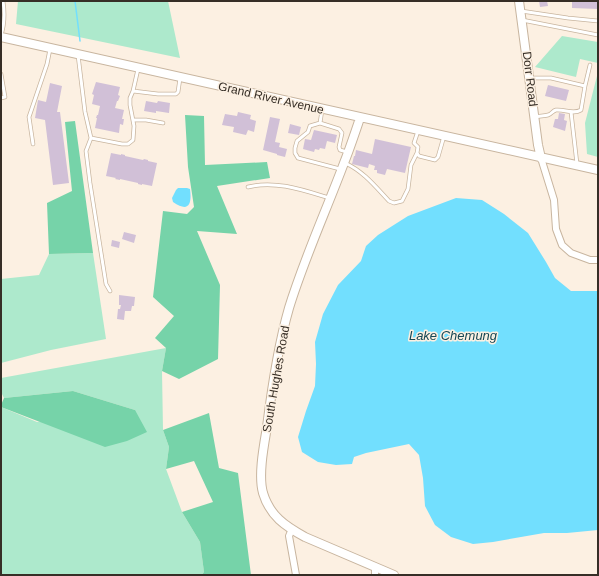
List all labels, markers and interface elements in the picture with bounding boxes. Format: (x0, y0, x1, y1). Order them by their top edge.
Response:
street label: Dorr Road (520, 51, 540, 107)
street label: Grand River Avenue (217, 79, 325, 117)
street label: South Hughes Road (260, 325, 292, 433)
water label: Lake Chemung (409, 328, 498, 343)

